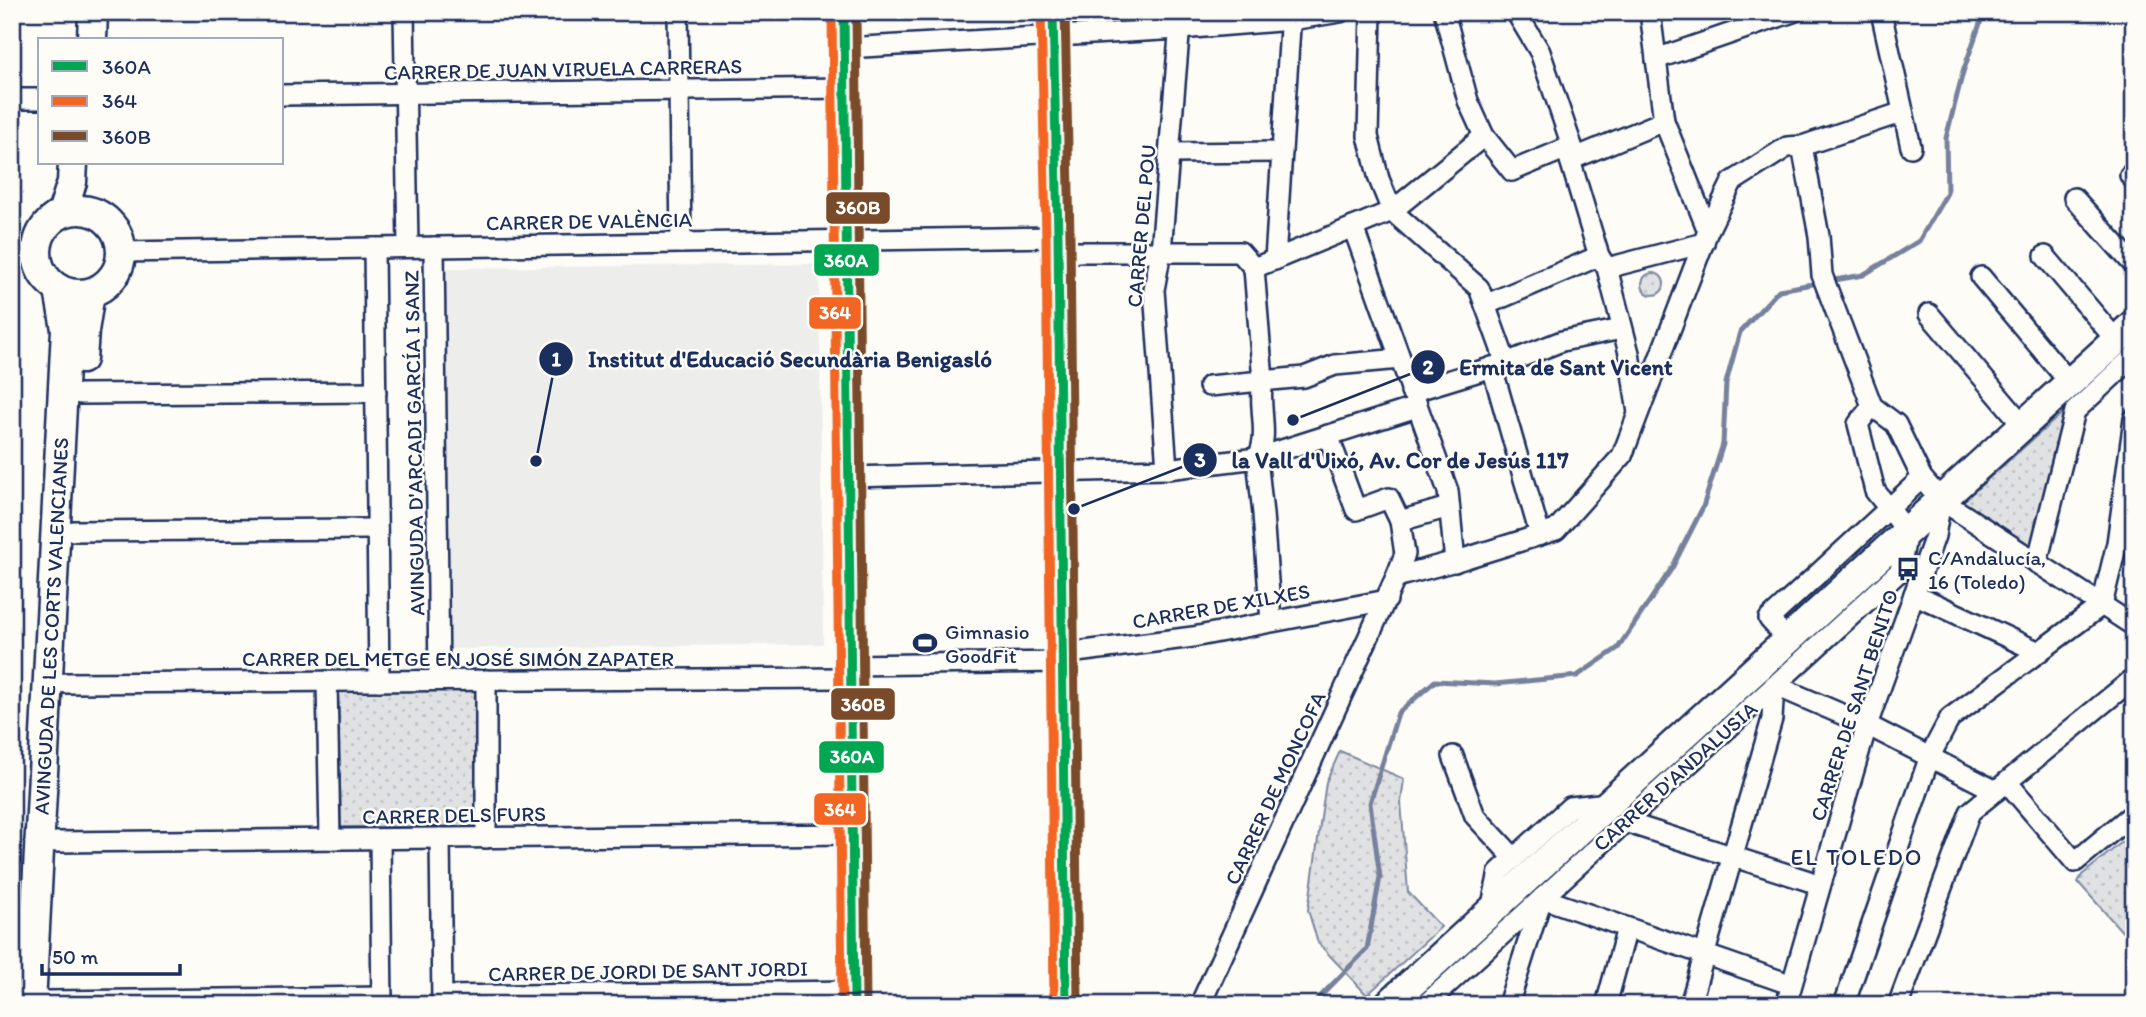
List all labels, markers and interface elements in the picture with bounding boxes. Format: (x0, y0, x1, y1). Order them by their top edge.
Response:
legend (38, 38, 284, 164)
street label: CARRER DE JUAN VIRUELA CARRERAS (384, 53, 742, 85)
text: 360A (102, 54, 151, 79)
text: 364 (102, 88, 138, 113)
text: 360B (102, 124, 151, 149)
street label: CARRER DEL POU (1121, 143, 1161, 309)
line badge: 360B (825, 191, 891, 225)
text: 360B (836, 196, 880, 219)
street label: CARRER DE VALÈNCIA (486, 207, 693, 235)
line badge: 360A (813, 243, 880, 277)
text: 360A (824, 249, 869, 272)
street label: AVINGUDA D'ARCADI GARCÍA I SANZ (398, 270, 430, 616)
line badge: 364 (808, 296, 862, 330)
text: 364 (819, 301, 851, 324)
callout: Institut d'Educació Secundària Benigasló (539, 337, 1006, 381)
text: Institut d'Educació Secundària Benigasló (588, 345, 992, 373)
callout: Ermita de Sant Vicent (1410, 345, 1687, 389)
text: 1 (551, 346, 561, 371)
text: Ermita de Sant Vicent (1459, 353, 1673, 381)
text: 2 (1422, 354, 1434, 379)
street label: AVINGUDA DE LES CORTS VALENCIANES (29, 437, 73, 815)
callout: la Vall d'Uixó, Av. Cor de Jesús 117 (1182, 438, 1582, 482)
text: la Vall d'Uixó, Av. Cor de Jesús 117 (1231, 446, 1569, 474)
text: 3 (1194, 447, 1206, 472)
place label: C/Andalucía, 16 (Toledo) (1928, 545, 2046, 594)
bus stop icon: C/Andalucía, 16 (Toledo) (1894, 555, 1922, 583)
street label: CARRER DE XILXES (1130, 578, 1312, 634)
street label: CARRER DE SANT BENITO (1805, 586, 1903, 824)
place label: Gimnasio GoodFit (945, 619, 1030, 668)
sports icon: Gimnasio GoodFit (911, 629, 939, 657)
street label: CARRER DEL METGE EN JOSÉ SIMÓN ZAPATER (242, 646, 674, 671)
line badge: 360B (830, 687, 896, 721)
street label: CARRER DE MONCOFA (1219, 687, 1331, 889)
text: 360B (841, 693, 885, 716)
street label: CARRER D'ANDALUSIA (1588, 696, 1762, 856)
line badge: 360A (818, 740, 885, 774)
text: 360A (830, 745, 875, 768)
line badge: 364 (813, 792, 867, 826)
text: 364 (824, 798, 856, 821)
street label: CARRER DELS FURS (362, 801, 546, 829)
district label: EL TOLEDO (1790, 843, 1924, 871)
scale bar (42, 933, 180, 977)
text: 50 m (52, 944, 99, 969)
street label: CARRER DE JORDI DE SANT JORDI (488, 956, 808, 986)

